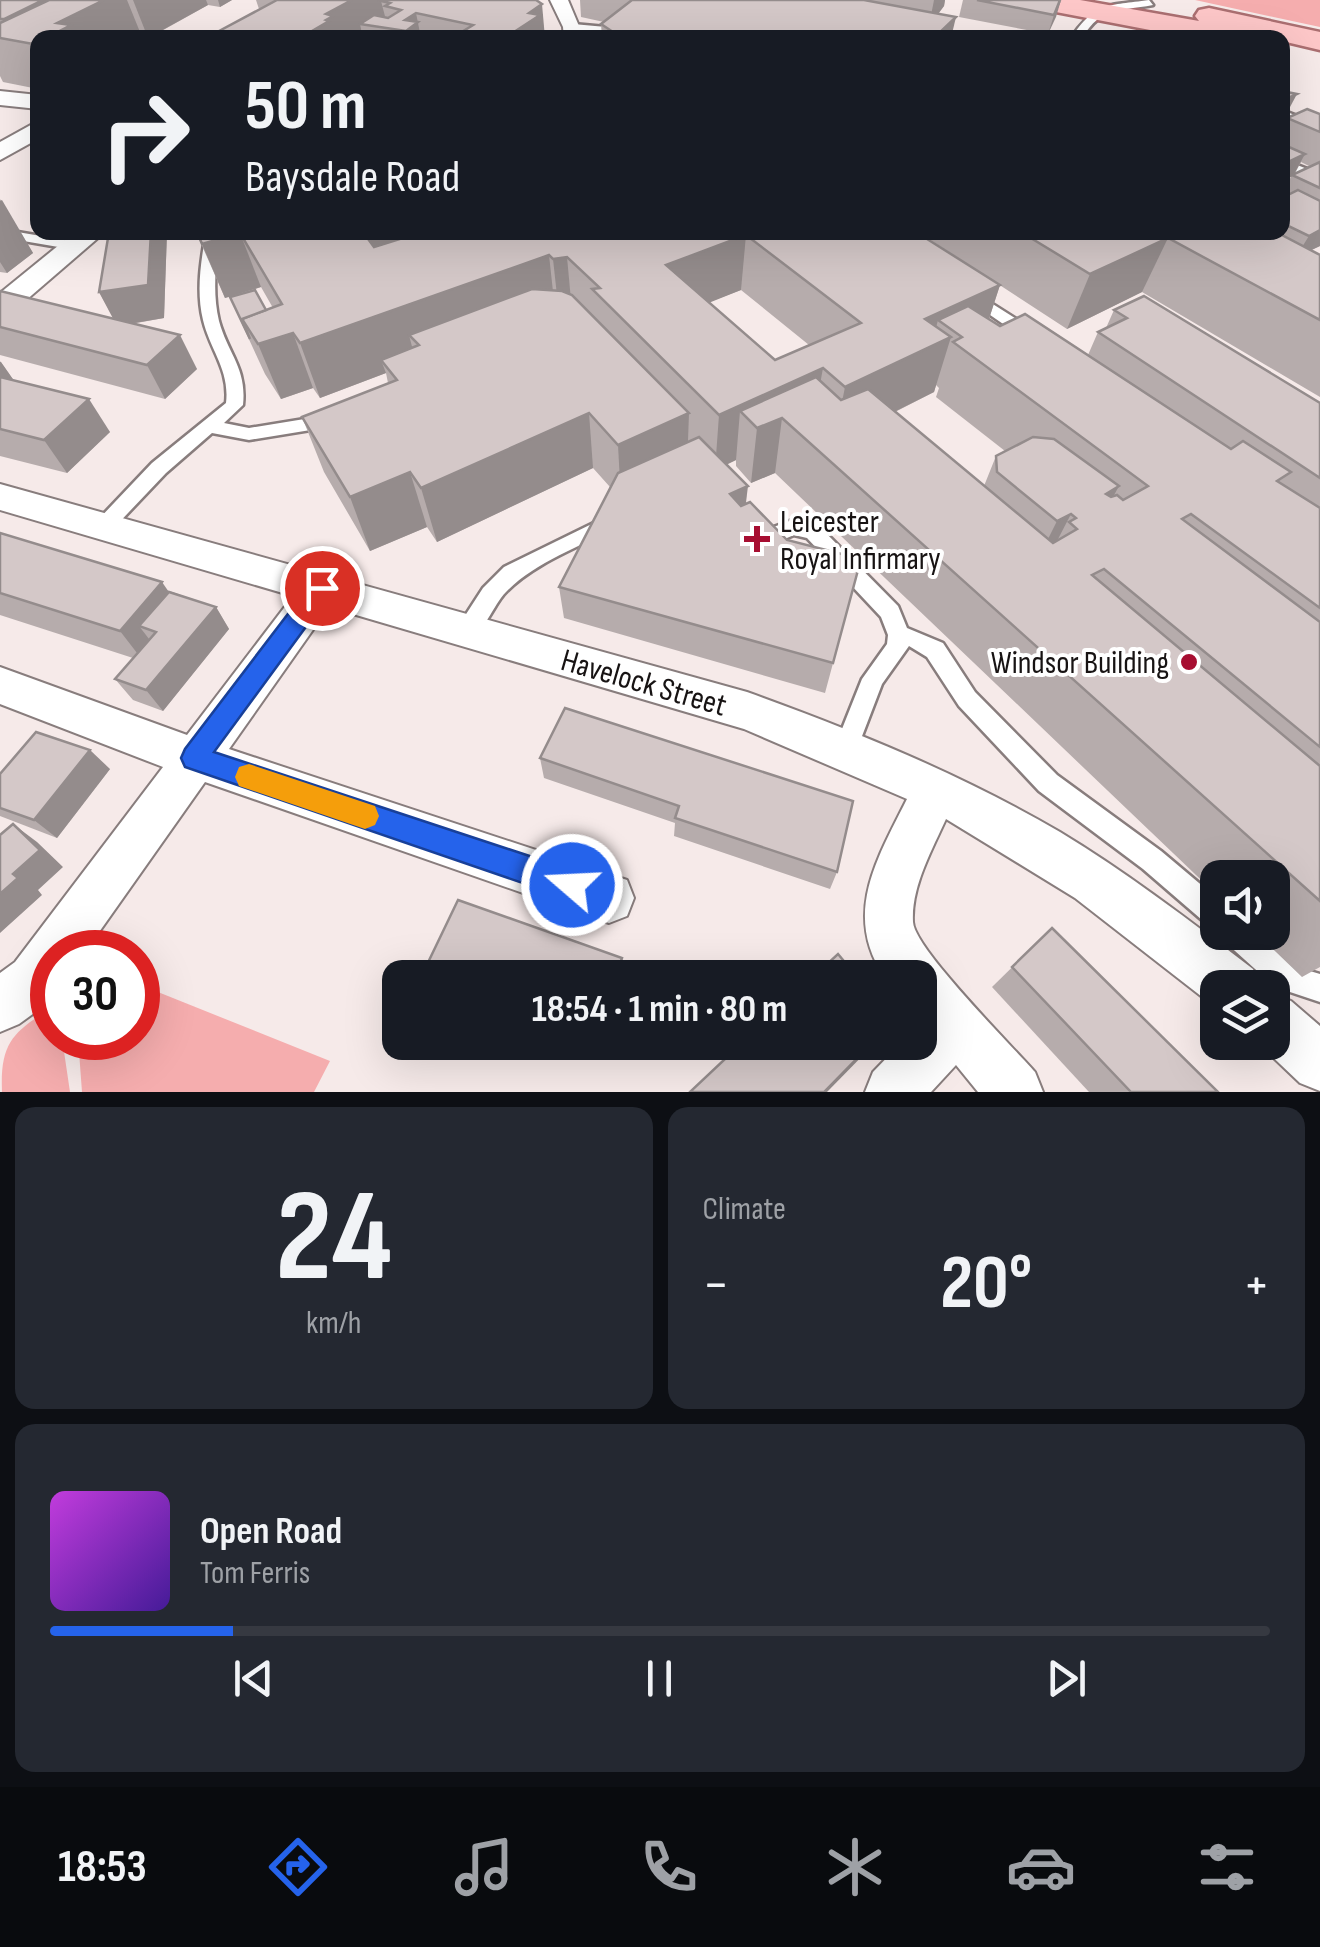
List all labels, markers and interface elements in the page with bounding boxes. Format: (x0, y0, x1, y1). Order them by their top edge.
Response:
text: 50 m (245, 65, 366, 149)
icon: right (80, 70, 210, 200)
text: Baysdale Road (245, 150, 460, 205)
place label: Leicester Royal Infirmary (780, 503, 941, 579)
marker: Leicester Royal Infirmary (744, 526, 770, 552)
pin (280, 546, 365, 631)
icon: arrive (295, 561, 350, 616)
street label: Havelock Street (556, 641, 731, 726)
place label: Windsor Building (991, 644, 1169, 683)
marker: Windsor Building (1178, 651, 1200, 673)
position arrow (520, 833, 624, 937)
map controls (1200, 860, 1290, 1060)
button: sound (1200, 860, 1290, 950)
speed limit sign: 30 (30, 930, 160, 1060)
button: layers (1200, 970, 1290, 1060)
text: 18:54 · 1 min · 80 m (532, 987, 787, 1032)
text: 24 (275, 1161, 392, 1317)
text: Climate (703, 1190, 786, 1229)
text: 20° (940, 1239, 1032, 1330)
text: − (703, 1252, 729, 1319)
text: + (1243, 1252, 1270, 1319)
text: km/h (306, 1304, 361, 1343)
text: Open Road (200, 1509, 342, 1554)
text: Tom Ferris (200, 1554, 310, 1593)
icon: previous (226, 1651, 281, 1706)
icon: pause (632, 1651, 687, 1706)
icon: next (1039, 1651, 1094, 1706)
icon: directions (263, 1832, 333, 1902)
icon: music (449, 1832, 519, 1902)
icon: phone (634, 1832, 704, 1902)
icon: climate (820, 1832, 890, 1902)
icon: car (1006, 1832, 1076, 1902)
icon: filters (1192, 1832, 1262, 1902)
text: 18:53 (58, 1840, 147, 1895)

